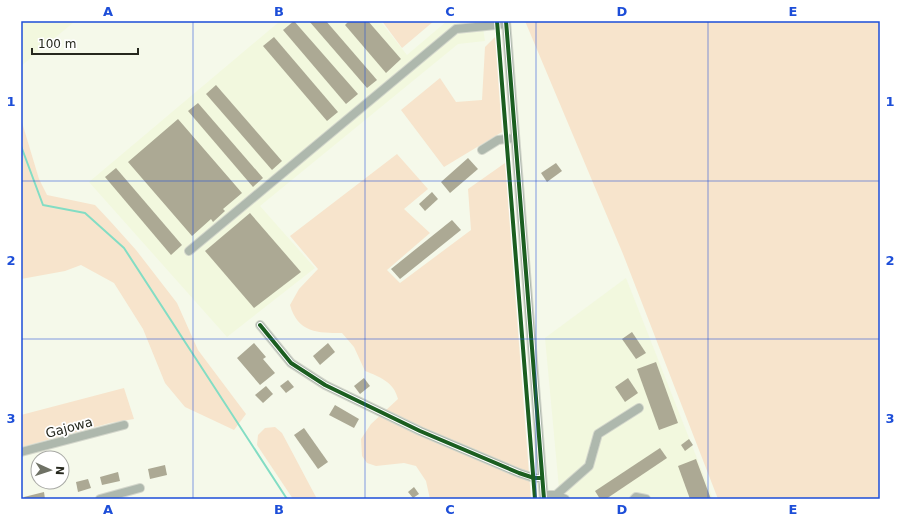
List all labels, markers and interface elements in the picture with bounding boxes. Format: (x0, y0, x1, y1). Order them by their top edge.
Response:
text: A (103, 4, 113, 19)
text: B (274, 4, 284, 19)
text: C (445, 4, 455, 19)
text: D (617, 4, 628, 19)
text: E (789, 4, 797, 19)
scale bar (32, 30, 138, 56)
text: 100 m (38, 37, 76, 51)
text: 1 (6, 94, 16, 109)
text: 1 (885, 94, 895, 109)
text: 2 (6, 253, 16, 268)
text: 2 (885, 253, 895, 268)
text: 3 (6, 411, 16, 426)
text: 3 (885, 411, 895, 426)
street label: Gajowa (44, 414, 94, 441)
north arrow (30, 450, 70, 490)
text: N (53, 466, 66, 475)
text: A (103, 502, 113, 517)
text: B (274, 502, 284, 517)
text: C (445, 502, 455, 517)
text: D (617, 502, 628, 517)
text: E (789, 502, 797, 517)

